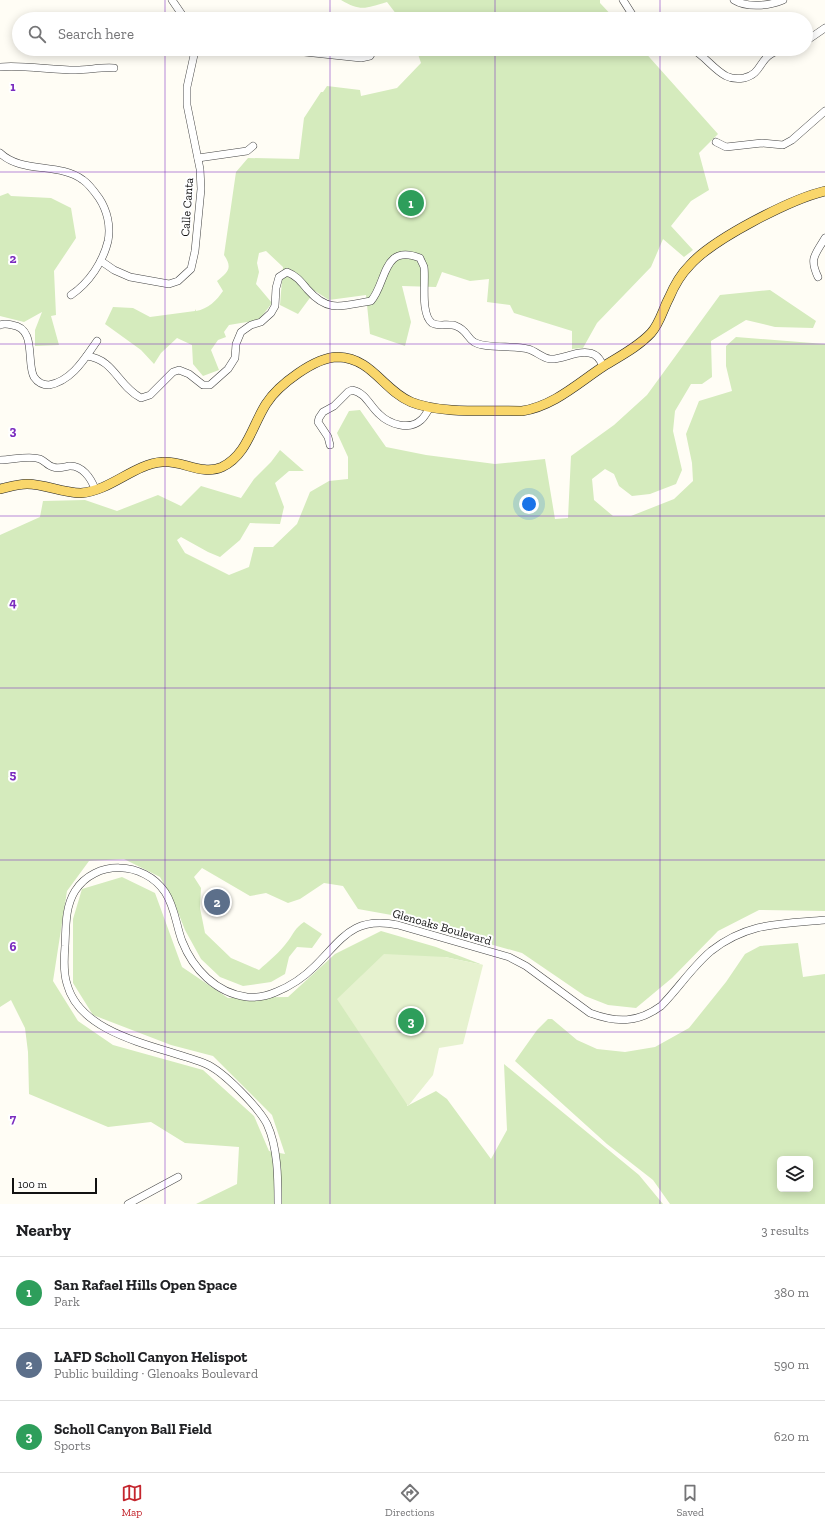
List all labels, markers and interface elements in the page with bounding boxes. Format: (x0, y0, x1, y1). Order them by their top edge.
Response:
search box (12, 12, 813, 56)
icon: search (26, 23, 48, 45)
text: Search here (58, 25, 134, 43)
text: 1 (10, 79, 16, 94)
street label: Calle Canta (178, 177, 196, 237)
pin: 1 (398, 188, 424, 218)
text: 2 (10, 251, 17, 266)
text: 3 (10, 423, 17, 438)
your location (519, 494, 539, 514)
text: 4 (9, 595, 17, 610)
text: 5 (10, 767, 17, 782)
pin: 2 (204, 887, 230, 917)
street label: Glenoaks Boulevard (391, 906, 494, 948)
text: 6 (10, 939, 17, 954)
pin: 3 (398, 1006, 424, 1036)
text: 7 (10, 1111, 17, 1126)
map controls (777, 1156, 813, 1192)
button: layers (777, 1156, 813, 1192)
scale bar (12, 1176, 97, 1195)
text: 100 m (18, 1178, 47, 1191)
text: Nearby (16, 1220, 71, 1240)
text: 3 results (761, 1223, 809, 1238)
text: San Rafael Hills Open Space (54, 1276, 237, 1294)
text: 1 (26, 1285, 32, 1300)
text: 380 m (774, 1285, 809, 1300)
text: Park (54, 1294, 80, 1309)
text: LAFD Scholl Canyon Helispot (54, 1348, 247, 1366)
text: 2 (26, 1357, 32, 1372)
text: 590 m (774, 1357, 809, 1372)
text: Public building · Glenoaks Boulevard (54, 1366, 258, 1381)
text: Scholl Canyon Ball Field (54, 1420, 212, 1438)
text: 3 (26, 1429, 32, 1444)
text: 620 m (774, 1429, 809, 1444)
text: Sports (54, 1438, 91, 1453)
tab: Map (121, 1482, 143, 1519)
tab: Directions (385, 1482, 435, 1519)
tab: Saved (676, 1482, 704, 1519)

